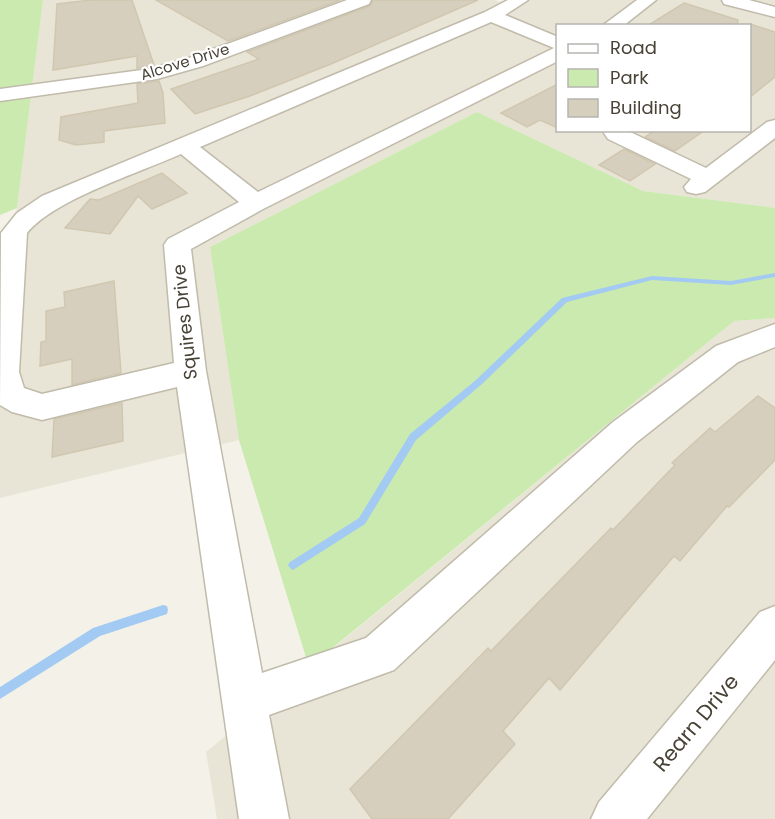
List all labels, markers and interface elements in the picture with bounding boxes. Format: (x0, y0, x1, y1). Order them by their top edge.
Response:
legend (556, 24, 751, 132)
text: Road (610, 35, 657, 60)
street label: Alcove Drive (138, 38, 232, 85)
text: Park (610, 65, 649, 90)
text: Building (610, 95, 682, 120)
street label: Squires Drive (166, 263, 203, 381)
street label: Rearn Drive (646, 668, 745, 778)

